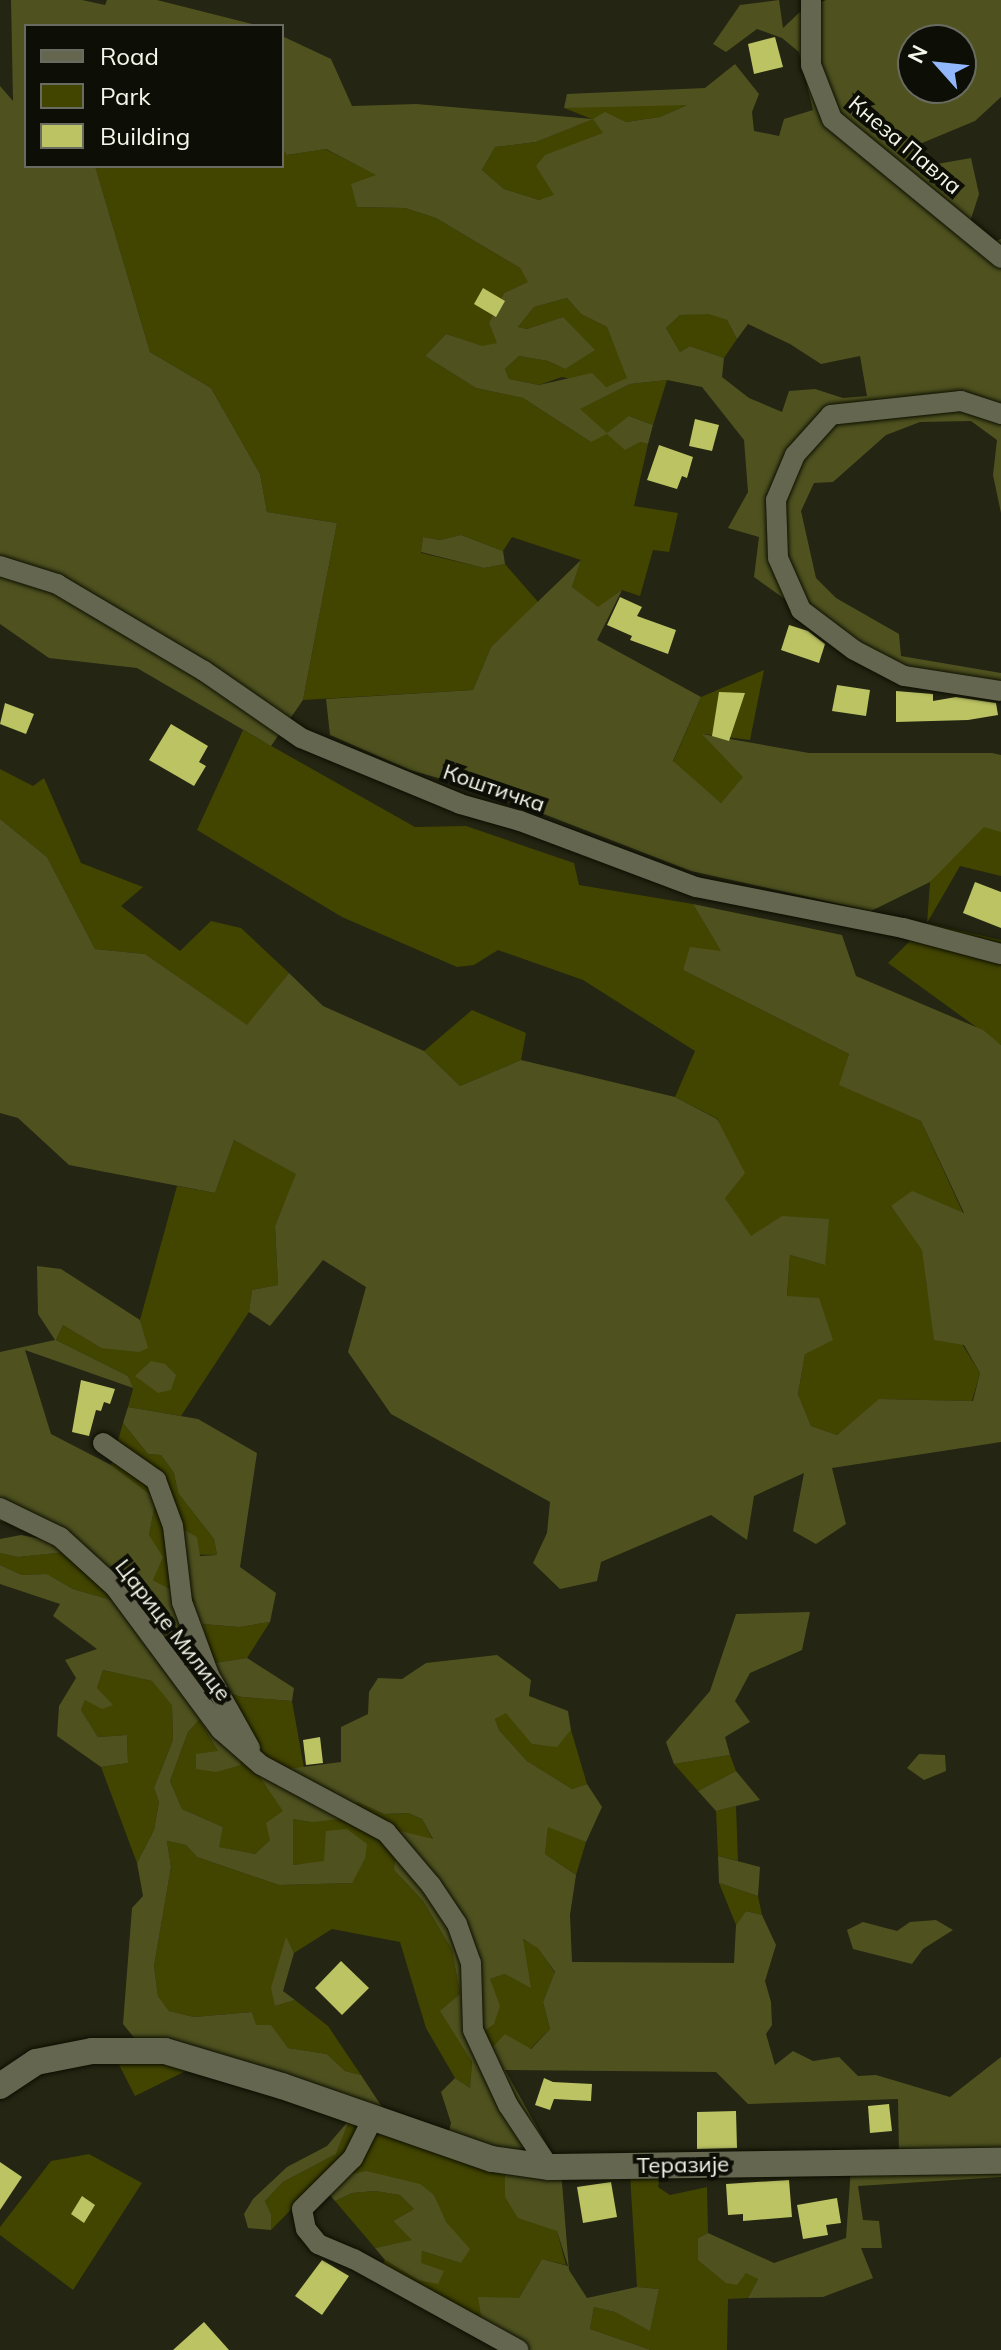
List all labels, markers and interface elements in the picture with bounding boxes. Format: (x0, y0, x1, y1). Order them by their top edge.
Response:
legend (24, 24, 284, 168)
north arrow (897, 24, 977, 104)
text: N (901, 40, 934, 68)
text: Road (100, 41, 159, 71)
text: Park (100, 81, 151, 111)
street label: Кнеза Павла (843, 90, 967, 200)
text: Building (100, 121, 190, 151)
street label: Коштичка (440, 758, 548, 818)
street label: Царице Милице (109, 1554, 237, 1706)
street label: Теразије (637, 2151, 729, 2179)

